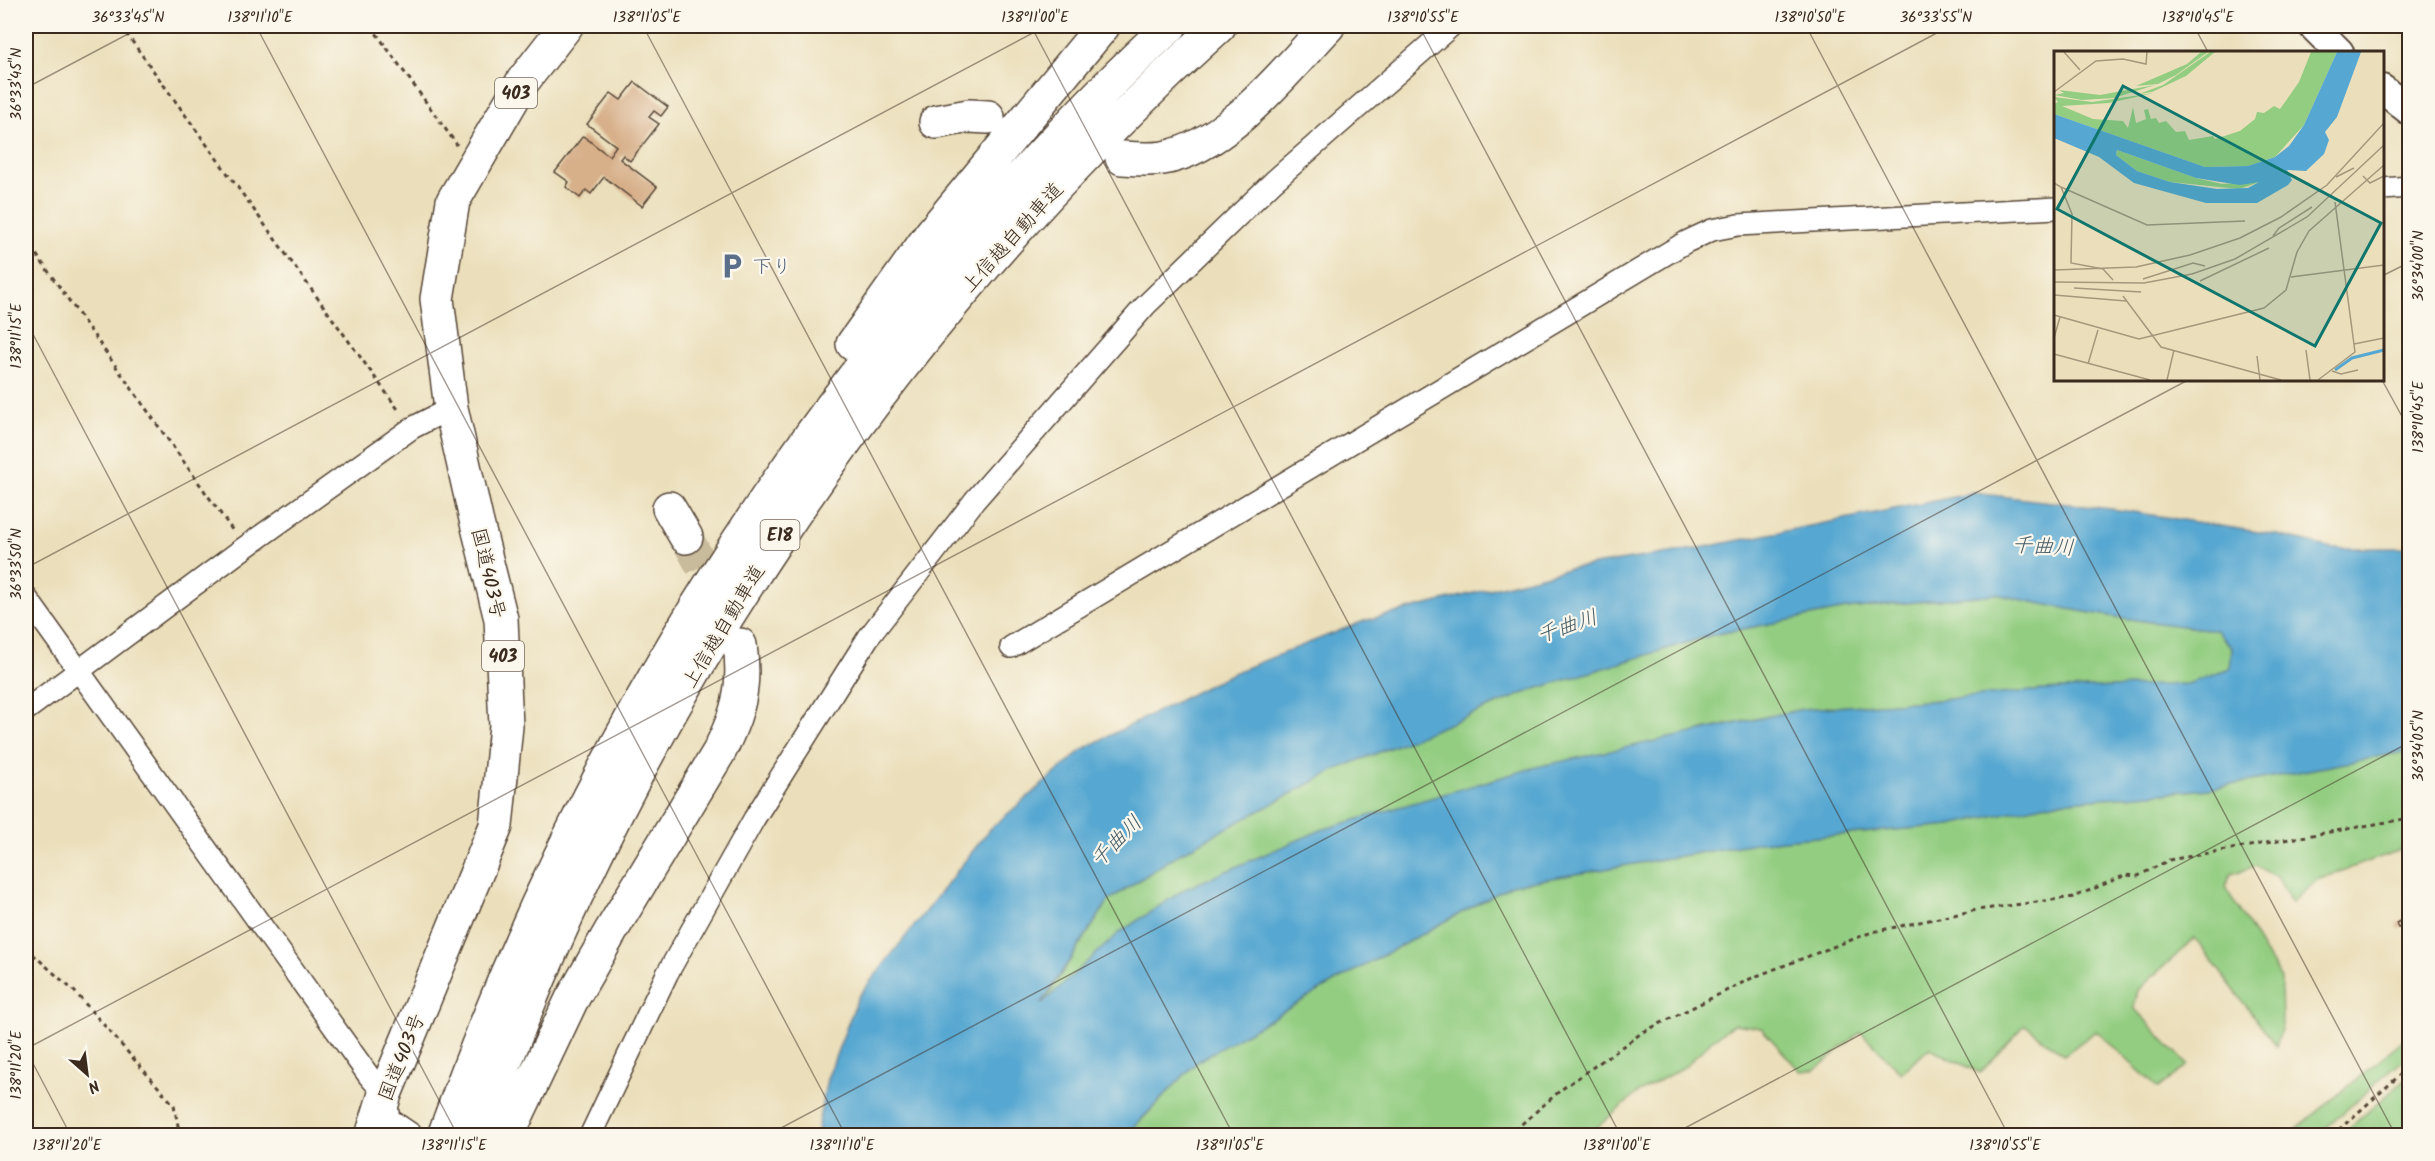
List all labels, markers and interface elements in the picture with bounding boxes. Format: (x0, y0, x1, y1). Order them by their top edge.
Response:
text: 36°33'45"N (92, 6, 164, 30)
text: 138°11'10"E (228, 6, 294, 30)
text: 138°11'05"E (613, 6, 682, 30)
text: 138°11'00"E (1001, 6, 1070, 30)
text: 138°10'55"E (1387, 6, 1460, 30)
text: 138°10'50"E (1774, 6, 1847, 30)
text: 36°33'55"N (1900, 6, 1972, 30)
text: 138°10'45"E (2162, 6, 2235, 30)
text: 36°33'45"N (5, 48, 29, 120)
inset map (2054, 51, 2384, 381)
road number: 403 (495, 78, 537, 108)
street label: 上信越自動車道 (955, 176, 1072, 301)
text: 36°34'00"N (2407, 230, 2431, 302)
parking icon: 下り (717, 251, 747, 281)
place label: 下り (752, 252, 792, 284)
text: 138°11'15"E (5, 302, 29, 369)
text: 138°10'45"E (2407, 380, 2431, 453)
road number: E18 (760, 520, 800, 550)
street label: 国道403号 (461, 525, 513, 622)
text: 36°33'50"N (5, 528, 29, 600)
water label: 千曲川 (2011, 529, 2075, 566)
street label: 上信越自動車道 (675, 559, 774, 695)
water label: 千曲川 (1532, 602, 1603, 653)
road number: 403 (482, 641, 524, 671)
text: 36°34'05"N (2407, 710, 2431, 782)
water label: 千曲川 (1083, 808, 1151, 876)
street label: 国道403号 (371, 1009, 435, 1107)
text: 138°11'20"E (5, 1029, 29, 1099)
north arrow (57, 1044, 117, 1104)
text: N (83, 1073, 104, 1099)
text: 138°11'20"E (33, 1134, 103, 1158)
text: 138°11'15"E (421, 1134, 488, 1158)
text: 138°11'10"E (810, 1134, 876, 1158)
text: 138°11'05"E (1196, 1134, 1265, 1158)
text: 138°11'00"E (1583, 1134, 1652, 1158)
text: 138°10'55"E (1969, 1134, 2042, 1158)

